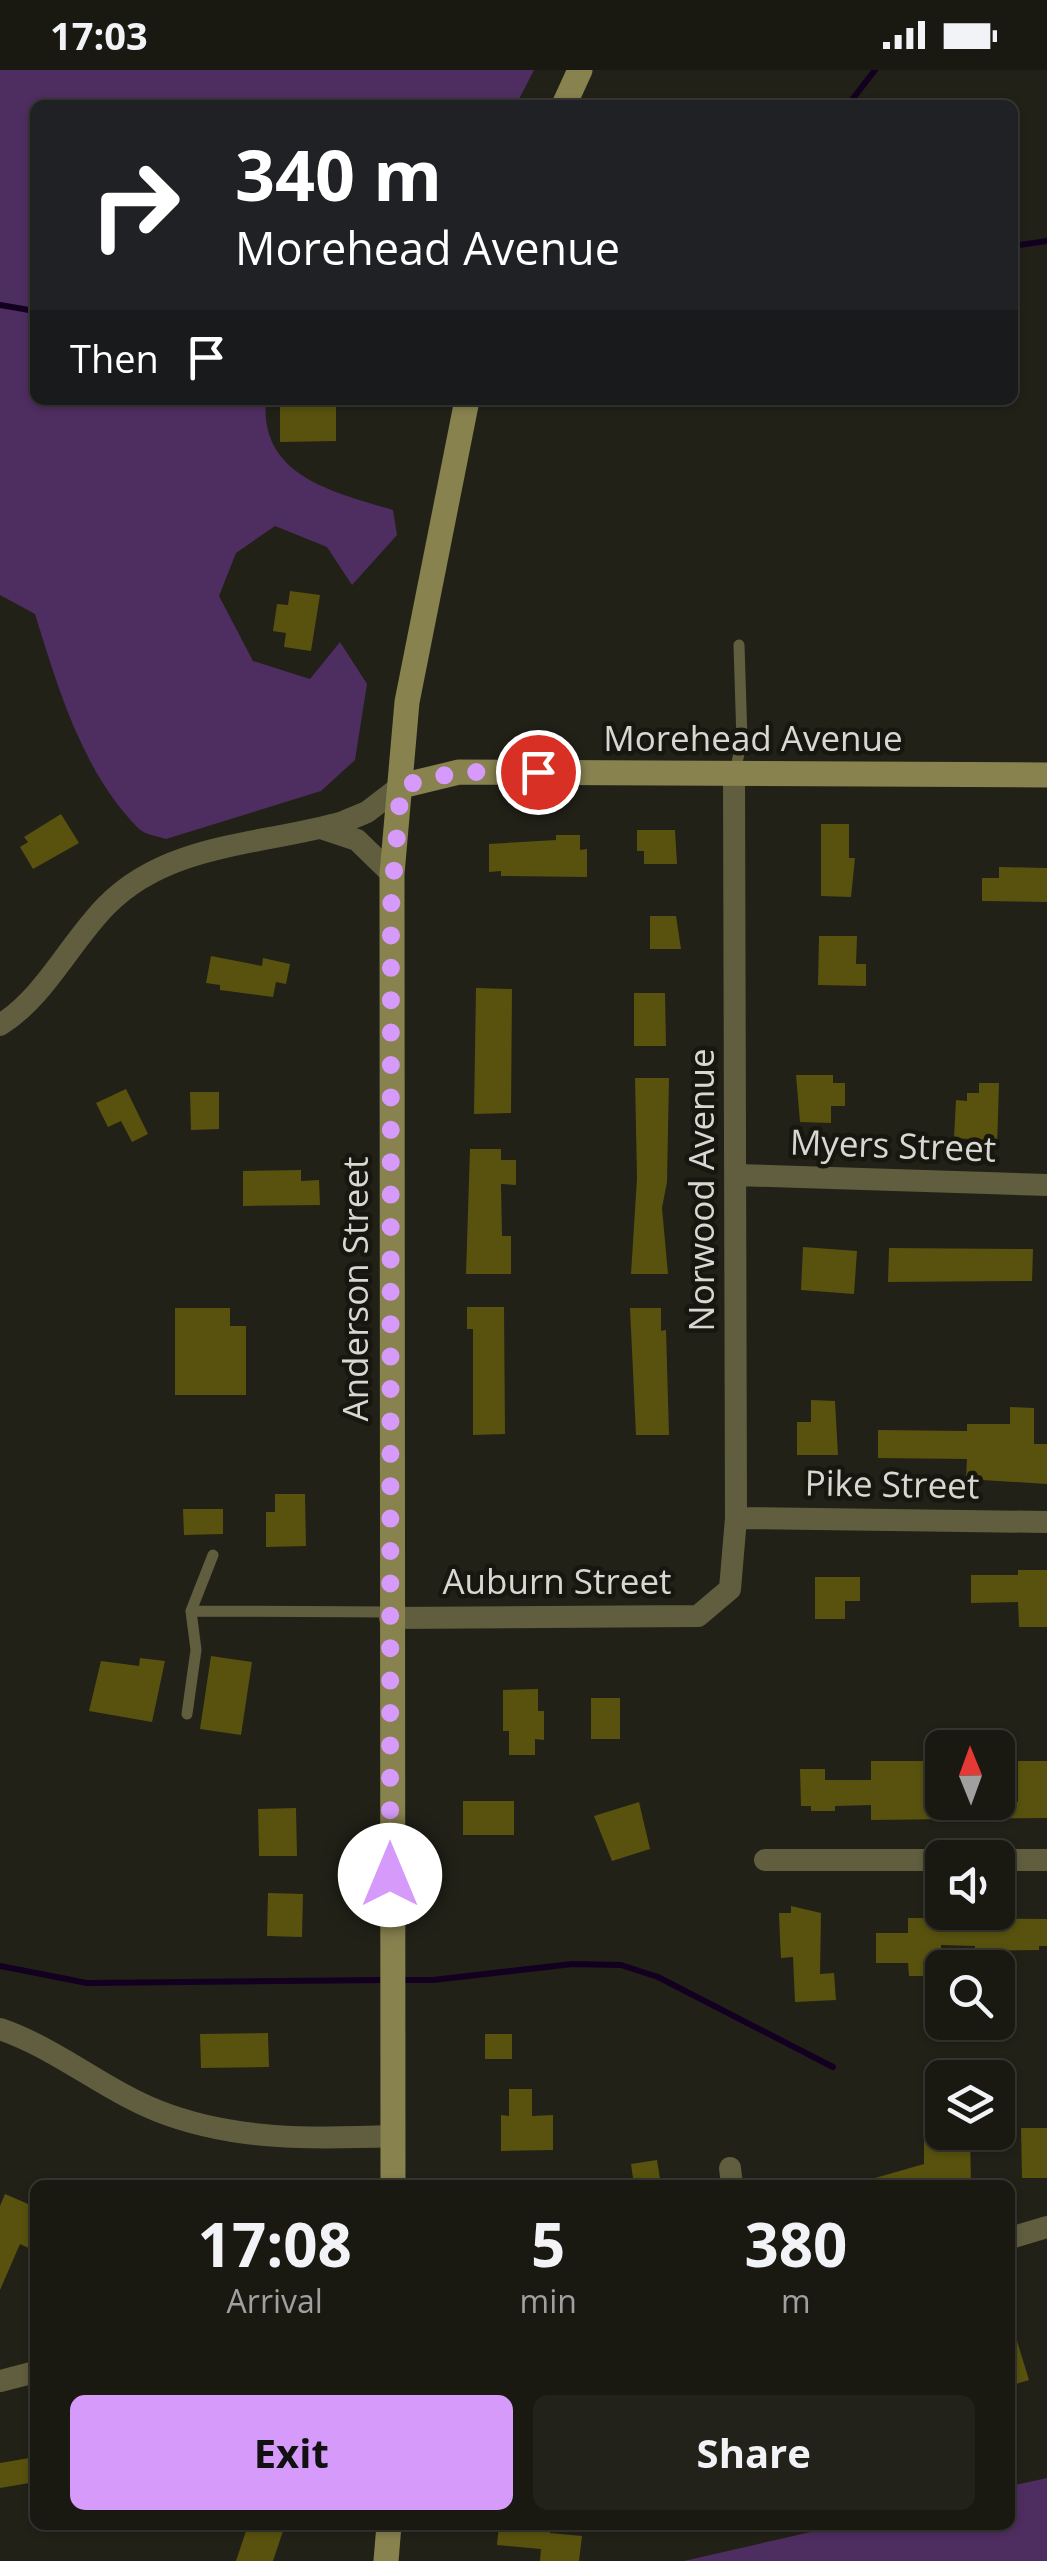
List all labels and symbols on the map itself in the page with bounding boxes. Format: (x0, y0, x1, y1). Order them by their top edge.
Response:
street label: Morehead Avenue (603, 714, 903, 761)
pin (496, 730, 581, 815)
street label: Norwood Avenue (677, 1048, 724, 1332)
street label: Myers Street (789, 1117, 997, 1172)
street label: Anderson Street (331, 1156, 378, 1422)
street label: Pike Street (804, 1458, 980, 1509)
street label: Auburn Street (442, 1557, 672, 1604)
north arrow (925, 1730, 1015, 1820)
position arrow (338, 1823, 442, 1927)

